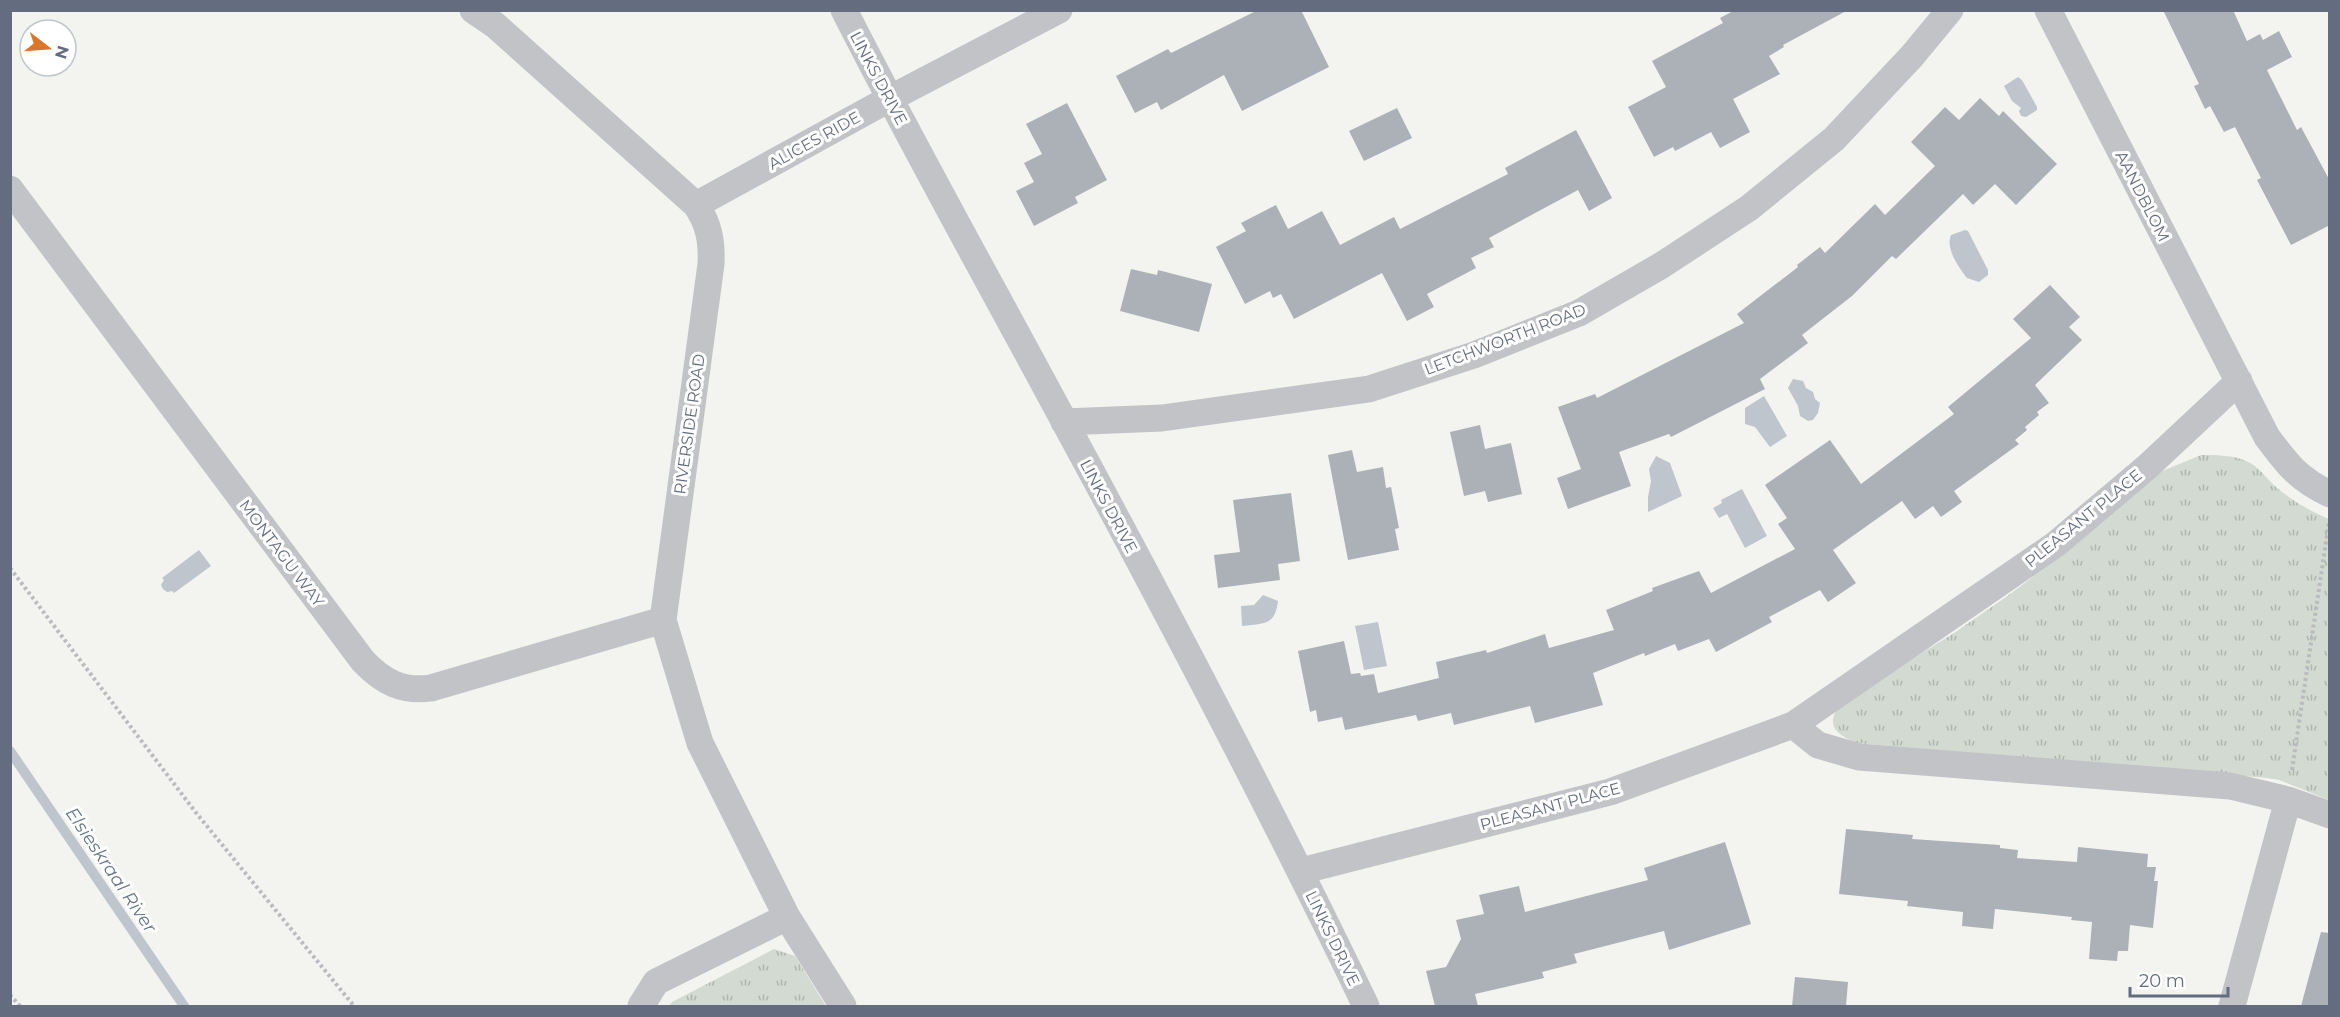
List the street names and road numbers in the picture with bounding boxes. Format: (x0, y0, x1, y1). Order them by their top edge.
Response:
street label: LINKS DRIVE (846, 28, 911, 128)
street label: ALICES RIDE (765, 107, 864, 174)
street label: AANDBLOM (2112, 148, 2174, 245)
street label: LETCHWORTH ROAD (1422, 300, 1589, 379)
street label: RIVERSIDE ROAD (670, 353, 709, 496)
street label: LINKS DRIVE (1076, 456, 1141, 556)
street label: PLEASANT PLACE (2021, 465, 2146, 571)
street label: MONTAGU WAY (235, 496, 328, 611)
street label: PLEASANT PLACE (1478, 779, 1622, 834)
street label: LINKS DRIVE (1301, 888, 1364, 989)

